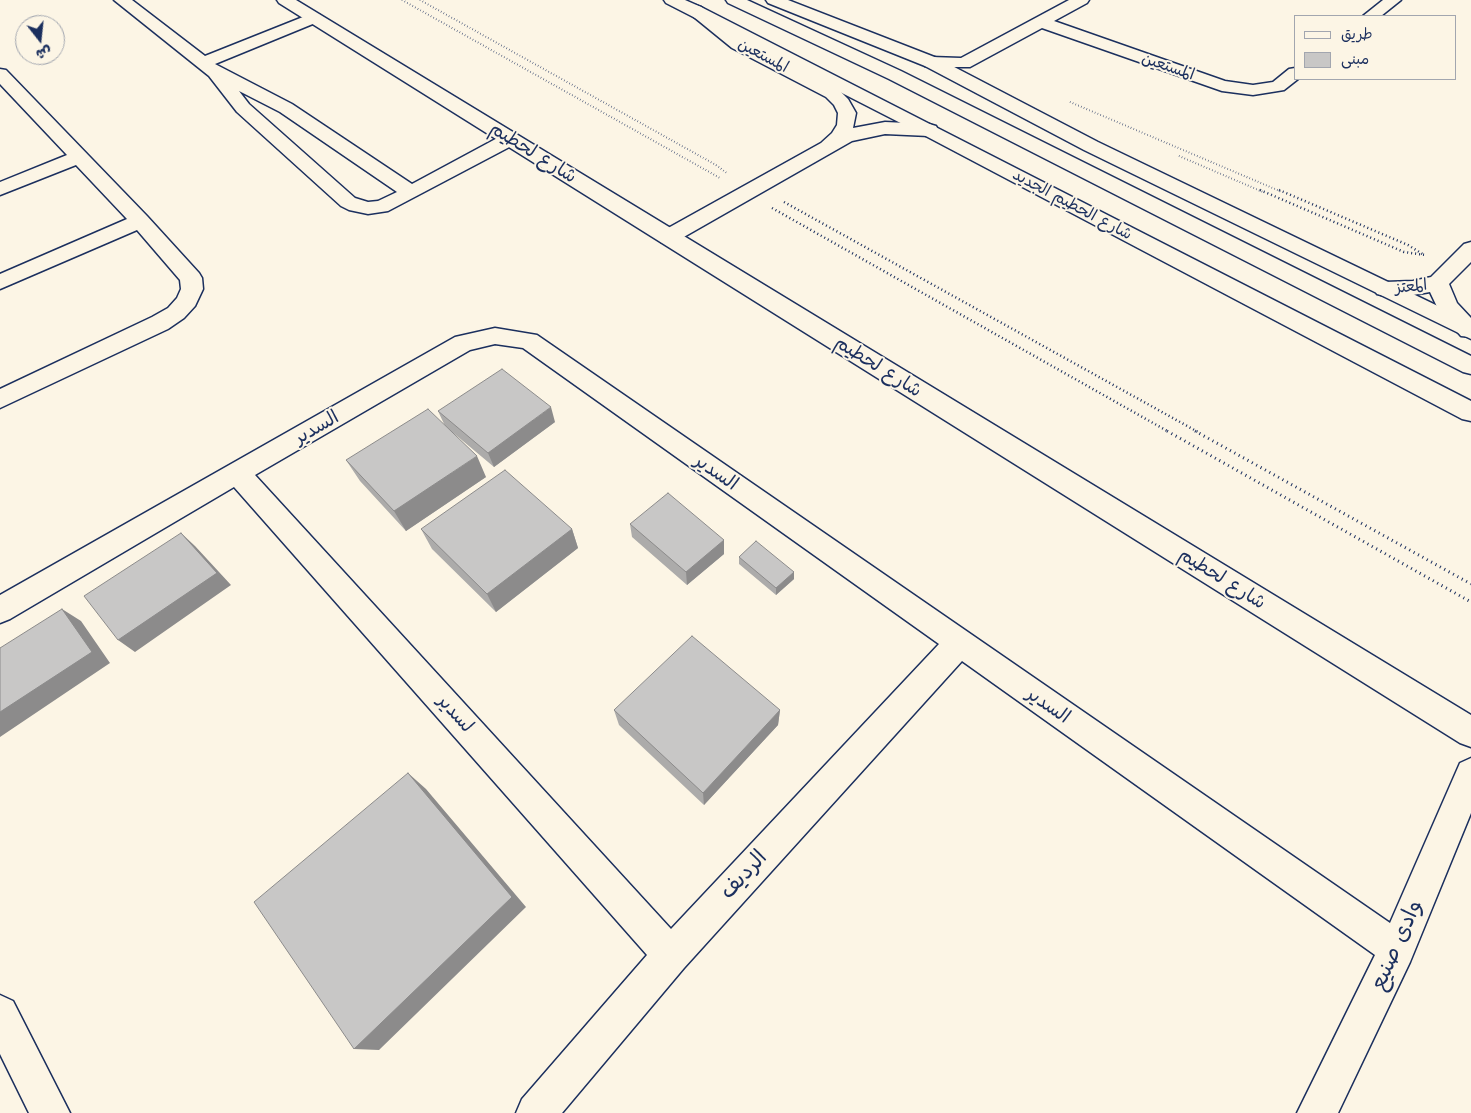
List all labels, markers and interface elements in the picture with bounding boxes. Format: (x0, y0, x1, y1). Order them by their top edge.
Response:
north arrow (15, 15, 65, 65)
legend (1294, 15, 1456, 80)
text: طريق (1341, 24, 1373, 44)
street label: المستعين (734, 35, 792, 77)
text: ش (34, 43, 54, 64)
street label: المستعين (1139, 49, 1197, 85)
text: مبنى (1341, 49, 1369, 69)
street label: شارع لحطيم (485, 117, 581, 189)
street label: شارع الحطيم الجديد (1009, 165, 1135, 245)
street label: المعتز (1394, 276, 1428, 298)
street label: شارع لحطيم (830, 331, 926, 403)
street label: السدير (291, 406, 343, 450)
street label: السدير (690, 450, 742, 496)
street label: شارع لحطيم (1174, 543, 1270, 615)
street label: السدير (1022, 683, 1074, 729)
street label: لسدير (432, 690, 478, 738)
street label: الرديف (715, 845, 773, 905)
street label: وادى صنيع (1365, 895, 1429, 995)

